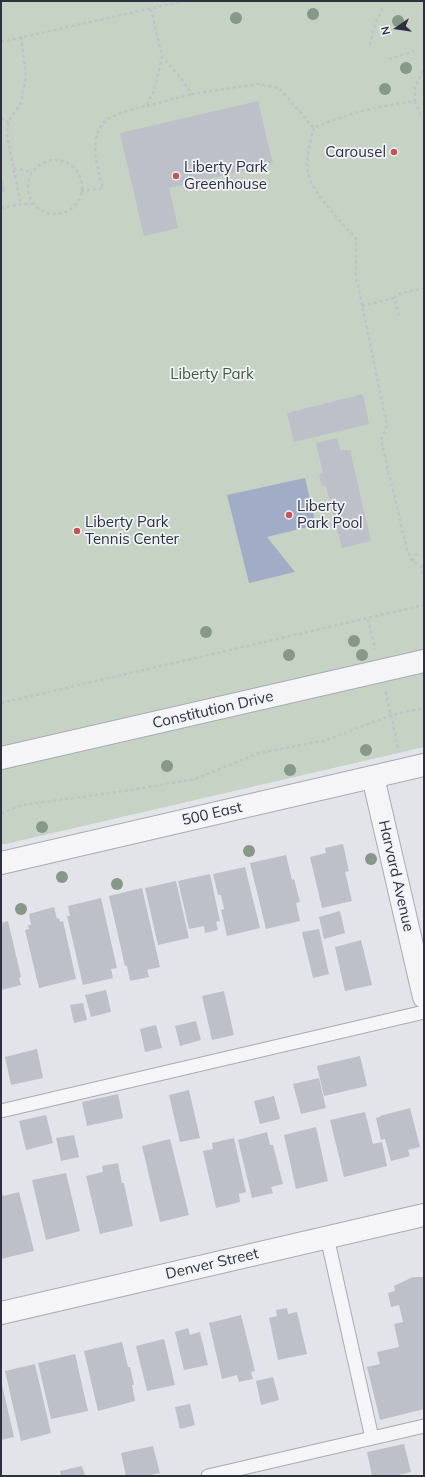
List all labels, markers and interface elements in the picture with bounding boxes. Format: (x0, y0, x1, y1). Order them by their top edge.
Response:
north arrow (377, 8, 417, 48)
text: N (378, 25, 393, 36)
place label: Carousel (325, 143, 386, 161)
marker: Carousel (389, 147, 399, 157)
place label: Liberty Park Greenhouse (184, 158, 268, 193)
marker: Liberty Park Greenhouse (171, 171, 181, 181)
park label: Liberty Park (170, 365, 254, 383)
place label: Liberty Park Pool (297, 497, 363, 532)
marker: Liberty Park Pool (284, 510, 294, 520)
place label: Liberty Park Tennis Center (85, 513, 179, 548)
marker: Liberty Park Tennis Center (72, 526, 82, 536)
street label: Constitution Drive (151, 687, 275, 733)
street label: 500 East (180, 798, 244, 830)
street label: Harvard Avenue (374, 819, 418, 933)
street label: Denver Street (164, 1245, 260, 1283)

